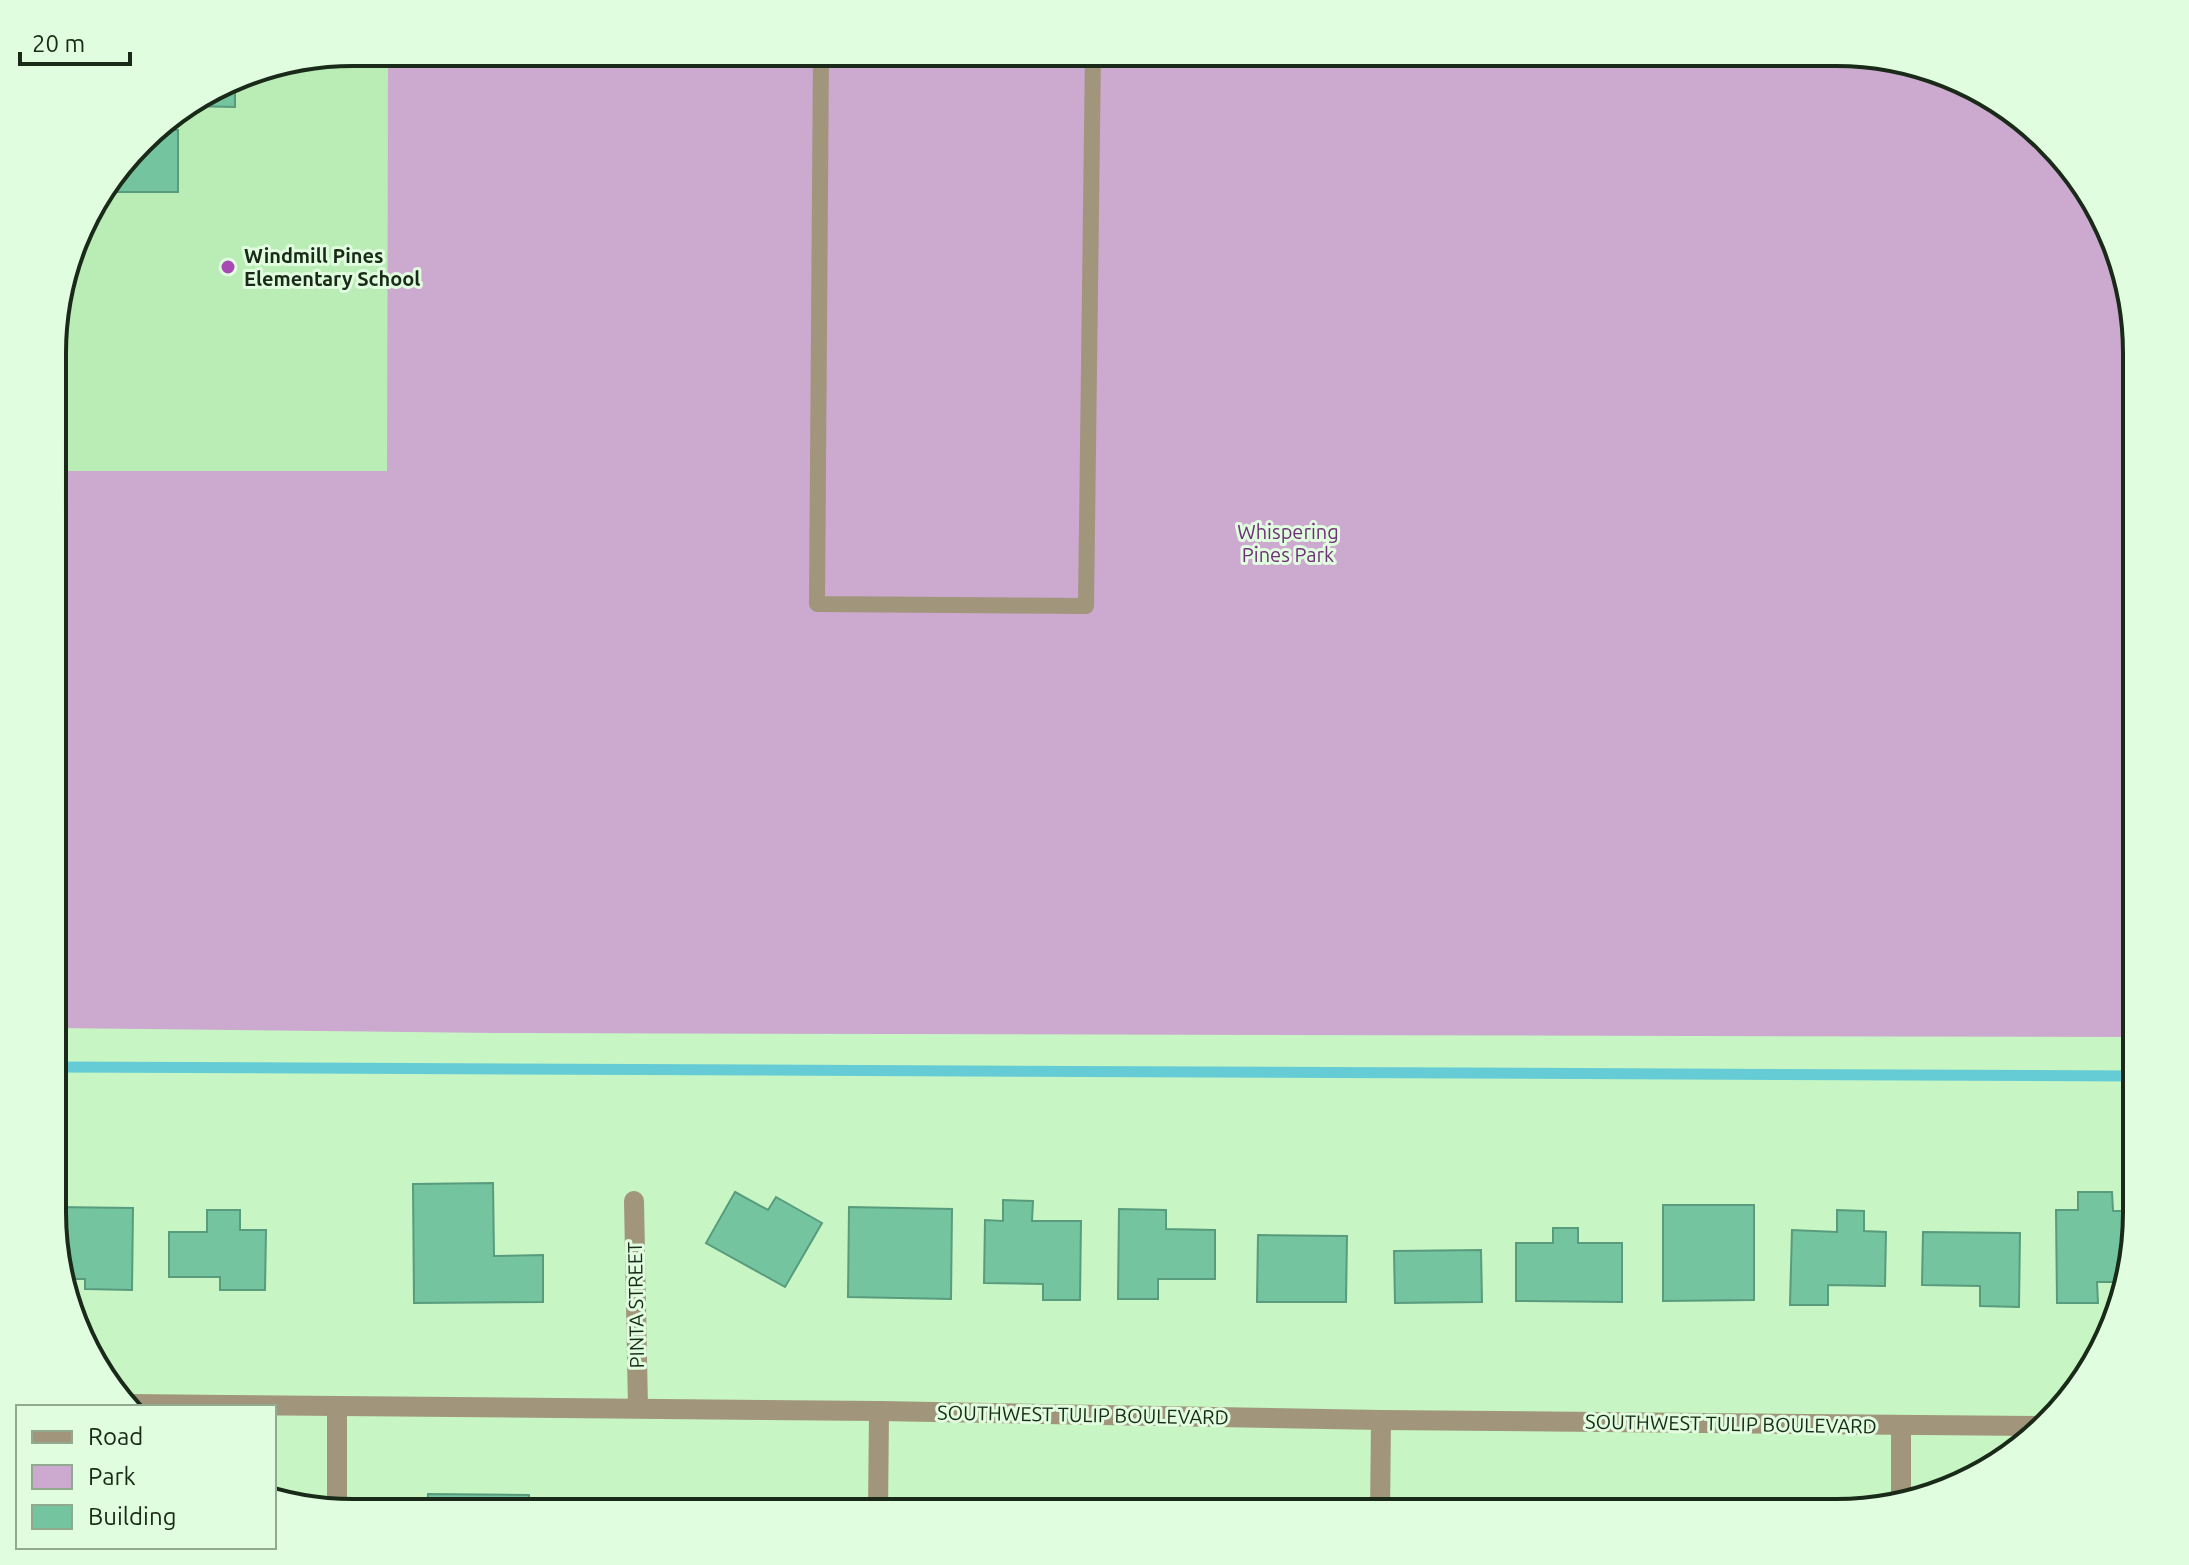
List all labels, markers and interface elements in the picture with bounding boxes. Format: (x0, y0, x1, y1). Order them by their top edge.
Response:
scale bar (20, 16, 130, 66)
text: 20 m (32, 30, 85, 57)
place label: Windmill Pines Elementary School (244, 244, 420, 290)
marker: Windmill Pines Elementary School (219, 258, 237, 276)
park label: Whispering Pines Park (1237, 520, 1339, 566)
street label: PINTA STREET (623, 1242, 648, 1368)
street label: SOUTHWEST TULIP BOULEVARD (937, 1400, 1229, 1429)
legend (16, 1405, 276, 1549)
street label: SOUTHWEST TULIP BOULEVARD (1585, 1409, 1877, 1438)
text: Road (88, 1423, 143, 1450)
text: Park (88, 1463, 136, 1490)
text: Building (88, 1503, 176, 1530)

